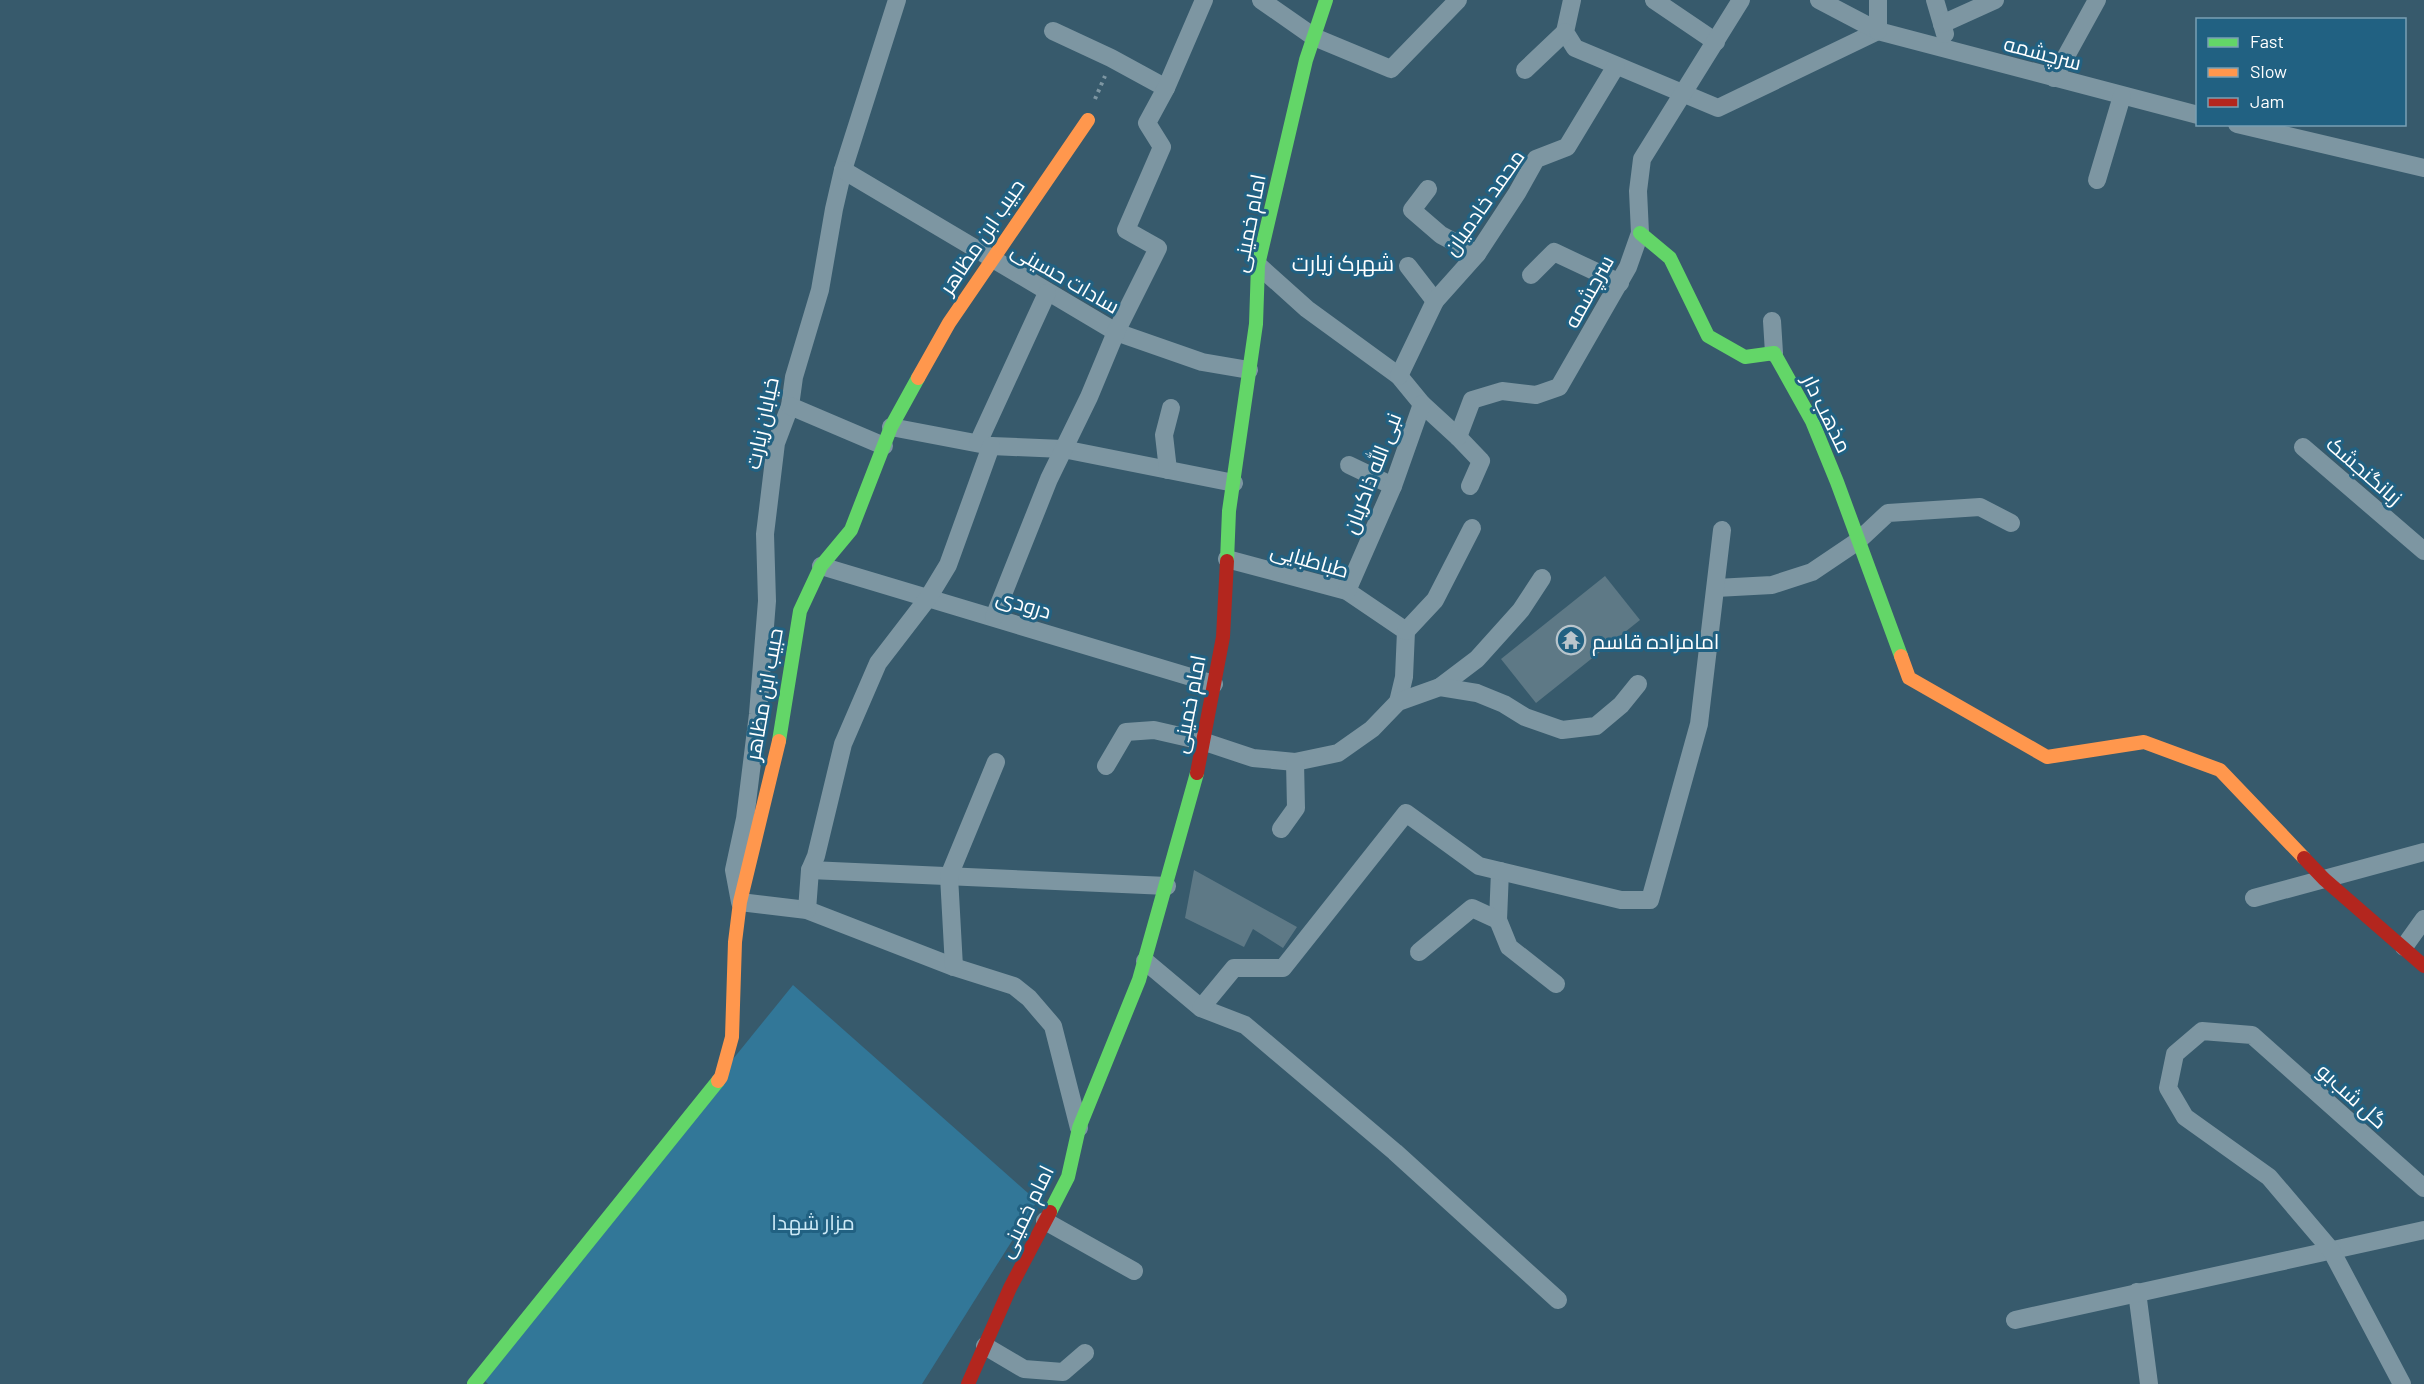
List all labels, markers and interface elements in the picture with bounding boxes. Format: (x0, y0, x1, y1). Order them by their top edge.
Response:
legend (2196, 18, 2406, 126)
street label: سرچشمه (2001, 30, 2085, 77)
text: Fast (2250, 30, 2284, 52)
text: Slow (2250, 60, 2287, 82)
text: Jam (2250, 90, 2284, 112)
street label: محمد خادمیان (1437, 144, 1530, 261)
street label: امام خمینی (1226, 172, 1273, 275)
street label: حبیب ابن مظاهر (933, 173, 1030, 300)
street label: سادات حسینی (1006, 236, 1125, 320)
district label: شهرک زیارت (1292, 249, 1394, 277)
street label: سرچشمه (1558, 250, 1621, 333)
street label: مذهب دار (1797, 369, 1858, 457)
street label: خیابان زیارت (739, 375, 785, 472)
street label: نبی الله ذاکریان (1336, 409, 1407, 538)
street label: زبانگنجشک (2321, 430, 2408, 510)
street label: طباطبایی (1267, 536, 1352, 584)
street label: درودی (993, 583, 1054, 625)
temple icon: امامزاده قاسم (1555, 624, 1587, 656)
street label: حبیب ابن مظاهر (739, 626, 789, 763)
place label: امامزاده قاسم (1592, 628, 1720, 656)
street label: امام خمینی (1166, 653, 1213, 756)
street label: گل شب‌بو (2312, 1057, 2393, 1134)
street label: امام خمینی (992, 1161, 1061, 1262)
park label: مزار شهدا (771, 1209, 855, 1236)

